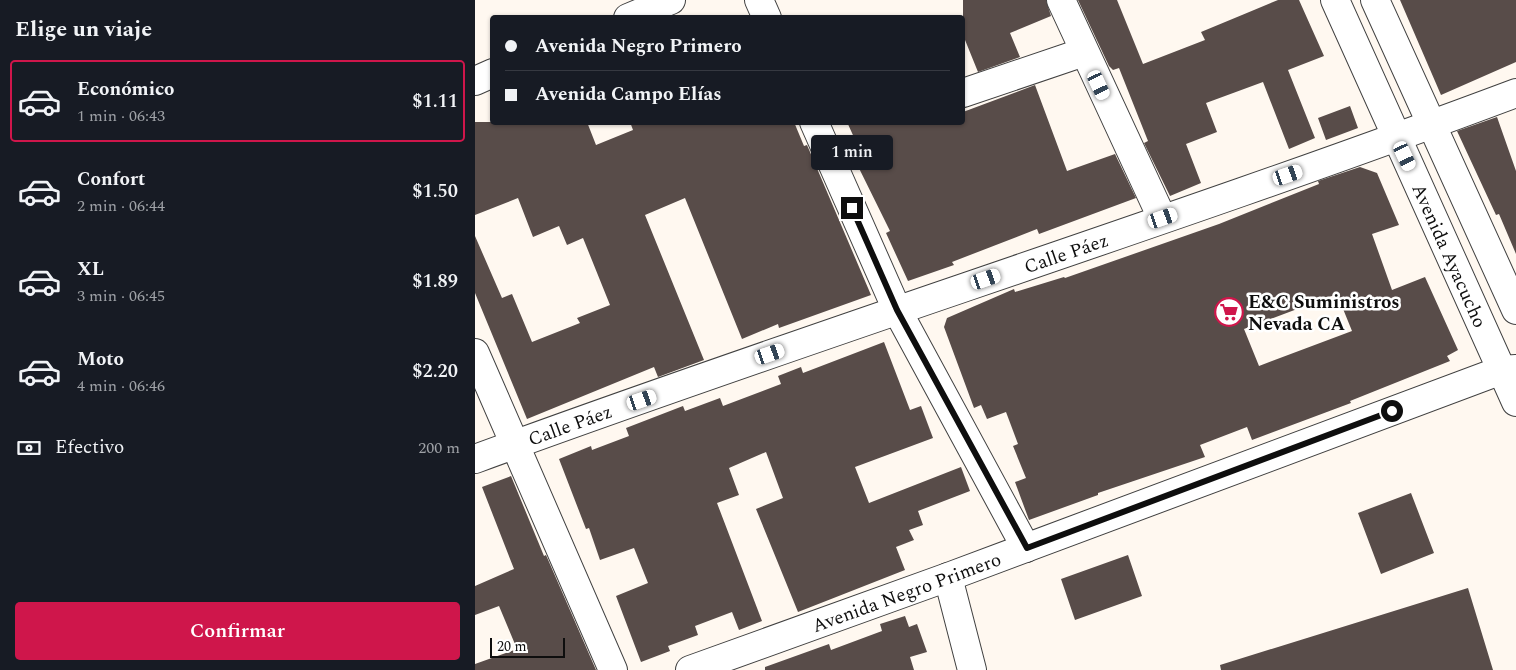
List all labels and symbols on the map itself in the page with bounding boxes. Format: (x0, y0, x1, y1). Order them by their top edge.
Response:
car (1085, 68, 1112, 102)
callout: 1 min (811, 136, 893, 170)
car (1391, 139, 1418, 173)
car (1271, 163, 1304, 187)
street label: Avenida Ayacucho (1403, 179, 1494, 333)
route end (841, 197, 863, 219)
car (1146, 206, 1179, 230)
street label: Calle Páez (1020, 226, 1113, 282)
car (969, 267, 1002, 291)
place label: E&C Suministros Nevada CA (1248, 288, 1400, 339)
supermarket icon: E&C Suministros Nevada CA (1214, 297, 1244, 327)
car (753, 342, 786, 366)
car (625, 388, 658, 412)
street label: Calle Páez (524, 398, 617, 454)
route start (1381, 400, 1403, 422)
street label: Avenida Negro Primero (808, 545, 1006, 641)
scale bar (490, 635, 565, 658)

